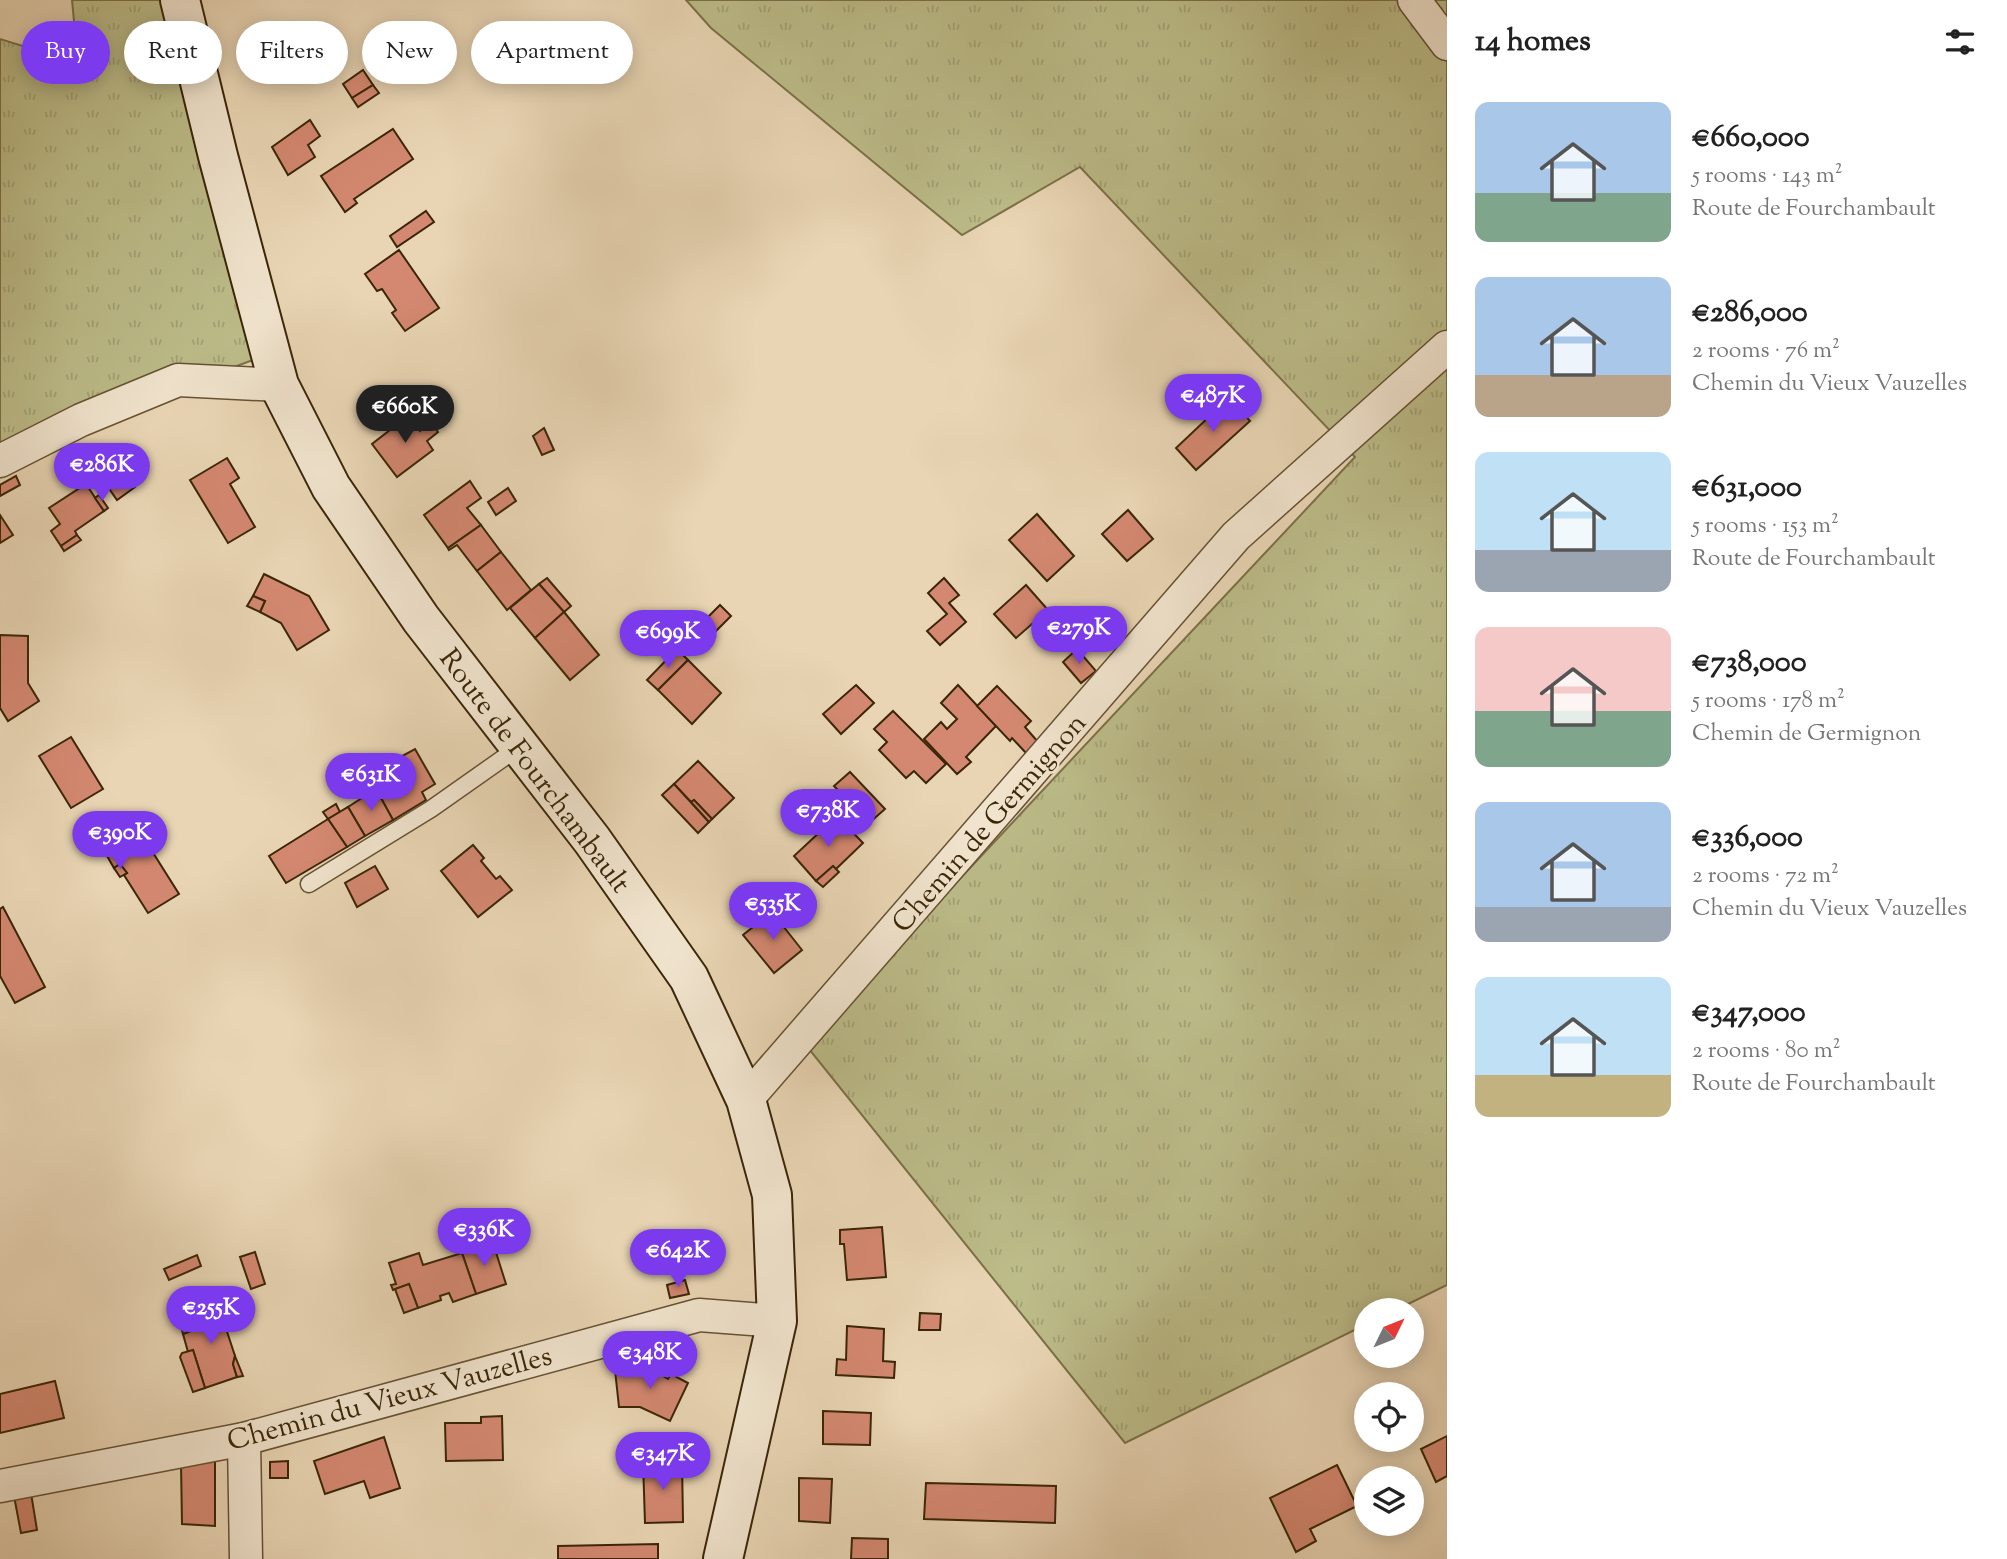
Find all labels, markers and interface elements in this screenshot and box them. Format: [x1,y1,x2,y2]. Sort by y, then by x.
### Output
chip: Buy [21,21,110,84]
chip: Rent [124,21,222,84]
chip: Filters [236,21,348,84]
chip: New [362,21,457,84]
chip: Apartment [471,21,633,84]
text: 14 homes [1475,21,1591,64]
icon: filters [1941,23,1979,61]
text: €660,000 [1692,117,1810,160]
icon: home [1531,130,1615,214]
text: 5 rooms · 143 m² [1692,160,1843,193]
text: Route de Fourchambault [1692,193,1936,226]
text: €286,000 [1692,292,1808,335]
icon: home [1531,305,1615,389]
text: 2 rooms · 76 m² [1692,335,1840,368]
text: Chemin du Vieux Vauzelles [1692,368,1967,401]
pin: €487K [1164,374,1262,434]
text: €487K [1181,380,1245,413]
pin: €660K [356,386,454,445]
text: €660K [372,391,438,424]
pin: €286K [53,444,151,503]
text: €286K [70,449,134,482]
text: €631,000 [1692,467,1802,510]
icon: home [1531,480,1615,564]
text: 5 rooms · 153 m² [1692,510,1839,543]
text: Route de Fourchambault [1692,543,1936,576]
pin: €279K [1030,606,1128,666]
pin: €699K [619,610,717,670]
text: €279K [1047,612,1111,645]
text: €699K [636,616,700,649]
street label: Route de Fourchambault [428,641,639,903]
text: €738,000 [1692,642,1807,685]
icon: home [1531,655,1615,739]
text: 5 rooms · 178 m² [1692,685,1845,718]
street label: Chemin de Germignon [884,705,1097,942]
text: Chemin de Germignon [1692,718,1921,751]
pin: €631K [322,754,420,813]
text: €631K [341,759,401,792]
pin: €738K [779,790,877,849]
text: €738K [796,795,860,828]
pin: €390K [71,812,169,871]
text: €390K [88,817,152,850]
text: €336,000 [1692,817,1803,860]
icon: home [1531,830,1615,914]
text: 2 rooms · 72 m² [1692,860,1839,893]
pin: €535K [724,883,822,942]
text: €535K [745,888,801,921]
text: Chemin du Vieux Vauzelles [1692,893,1967,926]
text: €347,000 [1692,992,1806,1035]
icon: home [1531,1005,1615,1089]
text: 2 rooms · 80 m² [1692,1035,1840,1068]
text: Route de Fourchambault [1692,1068,1936,1101]
pin: €336K [435,1208,533,1268]
text: €336K [454,1214,514,1247]
pin: €642K [629,1230,727,1289]
text: €642K [646,1235,710,1268]
pin: €255K [162,1286,260,1346]
text: €255K [182,1292,240,1325]
north arrow [1354,1298,1424,1368]
map controls [1354,1298,1424,1536]
pin: €348K [601,1332,699,1391]
street label: Chemin du Vieux Vauzelles [223,1337,557,1463]
text: €348K [618,1337,682,1370]
button: locate [1354,1382,1424,1452]
pin: €347K [614,1432,712,1492]
text: €347K [631,1438,695,1471]
button: layers [1354,1466,1424,1536]

